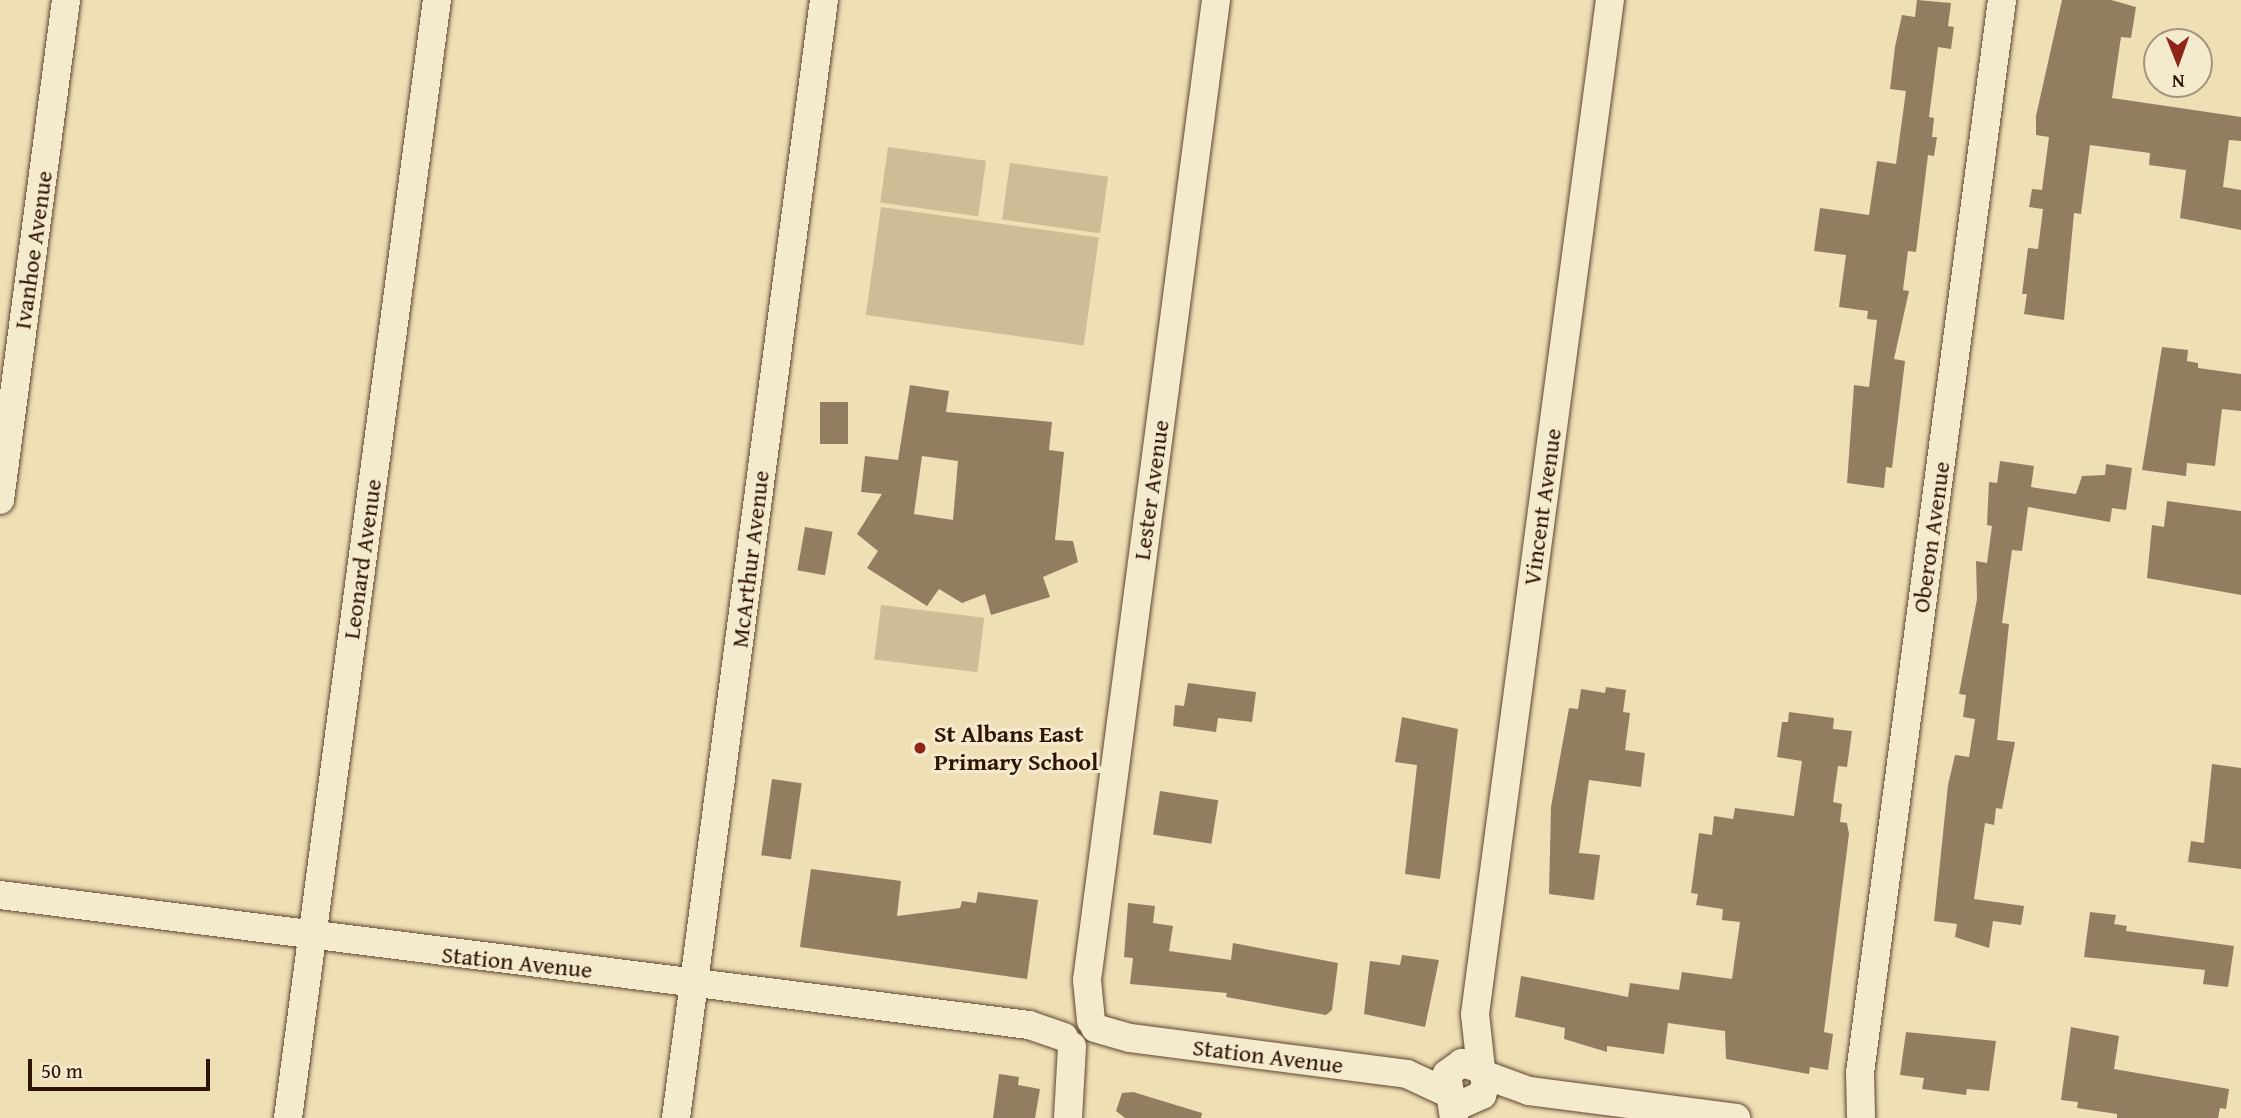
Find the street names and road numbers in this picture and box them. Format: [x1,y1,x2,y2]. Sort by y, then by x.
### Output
street label: Ivanhoe Avenue [8,169,58,331]
street label: Lester Avenue [1127,418,1175,562]
street label: Vincent Avenue [1517,426,1567,588]
street label: Oberon Avenue [1906,459,1956,615]
street label: McArthur Avenue [725,469,775,649]
street label: Leonard Avenue [337,477,387,641]
street label: Station Avenue [440,940,594,984]
street label: Station Avenue [1191,1032,1345,1080]

